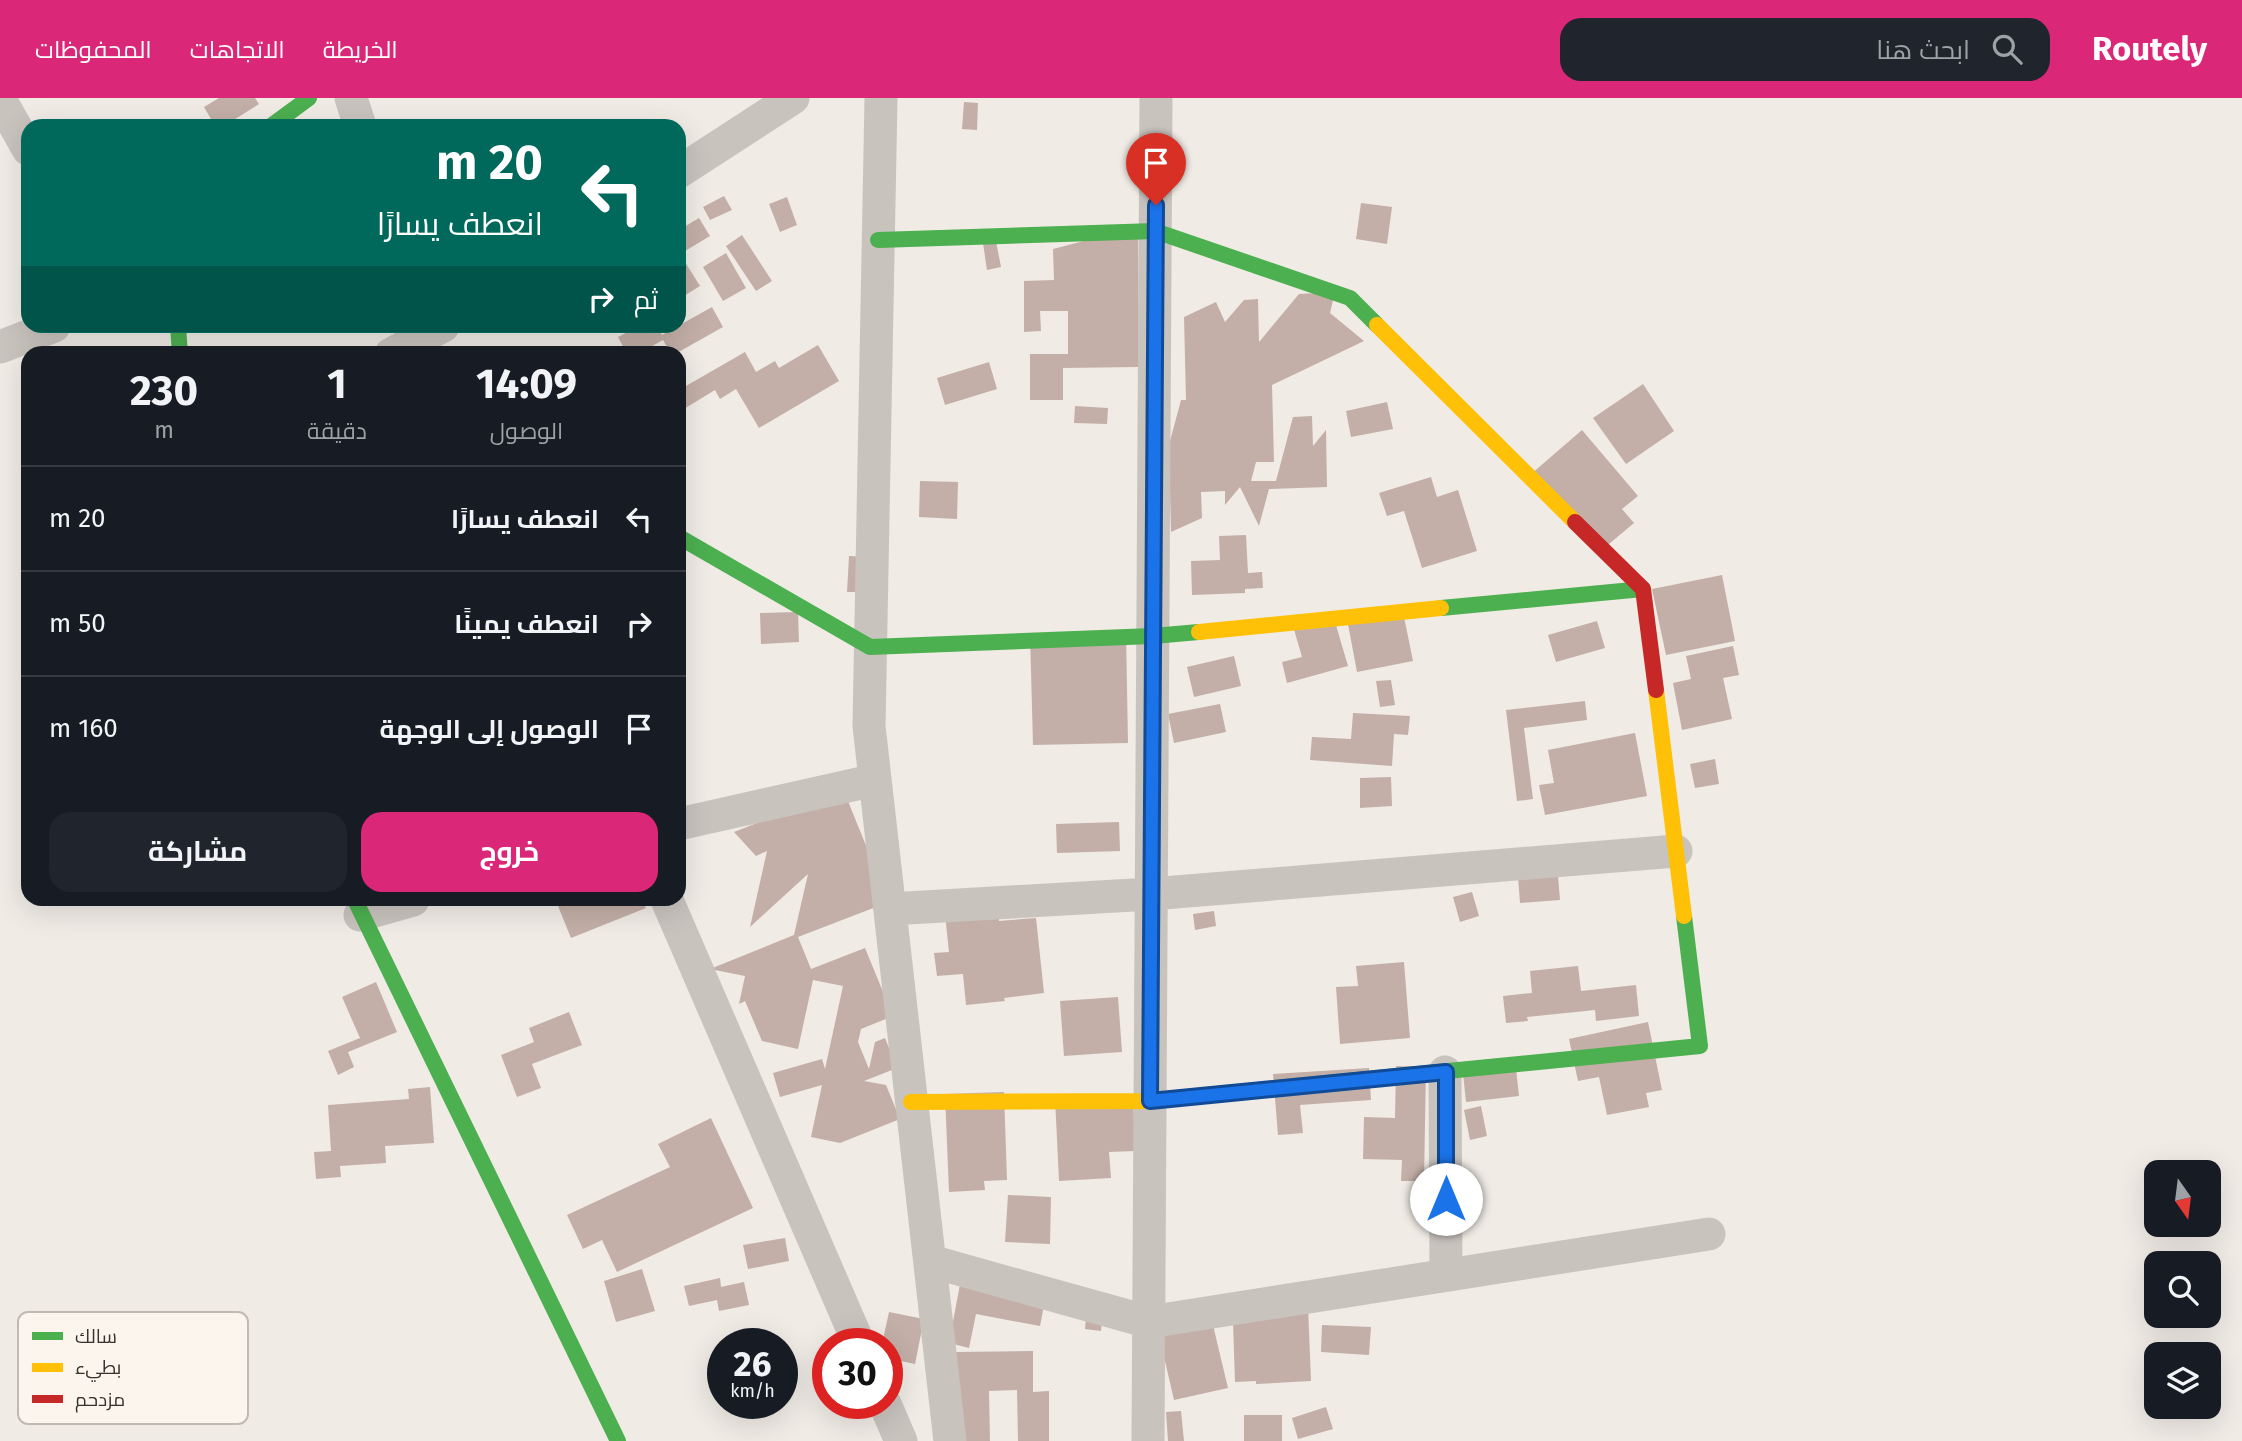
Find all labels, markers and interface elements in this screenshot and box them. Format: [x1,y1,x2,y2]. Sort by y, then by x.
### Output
search box [1560,18,2050,81]
text: Routely [2092,29,2207,69]
icon: search [1988,30,2026,68]
text: ابحث هنا [1876,35,1970,66]
text: المحفوظات [35,36,152,64]
text: الاتجاهات [190,36,285,64]
text: الخريطة [323,36,398,64]
text: 20 m [436,133,543,192]
pin [1126,133,1186,205]
icon: arrive [1137,144,1175,182]
icon: left [567,147,658,238]
text: انعطف يسارًا [377,205,543,243]
icon: right [582,280,620,318]
text: ثم [634,285,658,316]
text: 1 [327,359,347,409]
text: 14:09 [476,359,577,409]
text: 230 [130,366,198,416]
text: m [154,416,174,444]
text: دقيقة [307,417,367,445]
text: الوصول [490,417,563,445]
icon: left [620,500,658,538]
text: 20 m [49,503,106,534]
text: انعطف يسارًا [451,504,599,535]
icon: right [620,605,658,643]
text: 50 m [49,608,106,639]
text: انعطف يمينًا [454,609,599,640]
icon: arrive [620,710,658,748]
text: 160 m [49,713,118,744]
text: الوصول إلى الوجهة [380,714,599,745]
button: مشاركة [49,812,347,892]
button: خروج [361,812,658,892]
north arrow [2144,1160,2221,1237]
map controls [2144,1160,2221,1419]
position arrow [1409,1162,1483,1236]
button: search [2144,1251,2221,1328]
legend [18,1312,248,1424]
text: سالك [75,1325,117,1348]
speed limit sign: 30 [812,1328,903,1419]
button: layers [2144,1342,2221,1419]
text: 26 [734,1343,771,1385]
text: بطيء [75,1356,121,1382]
text: km/h [730,1380,775,1402]
text: مزدحم [75,1388,125,1413]

